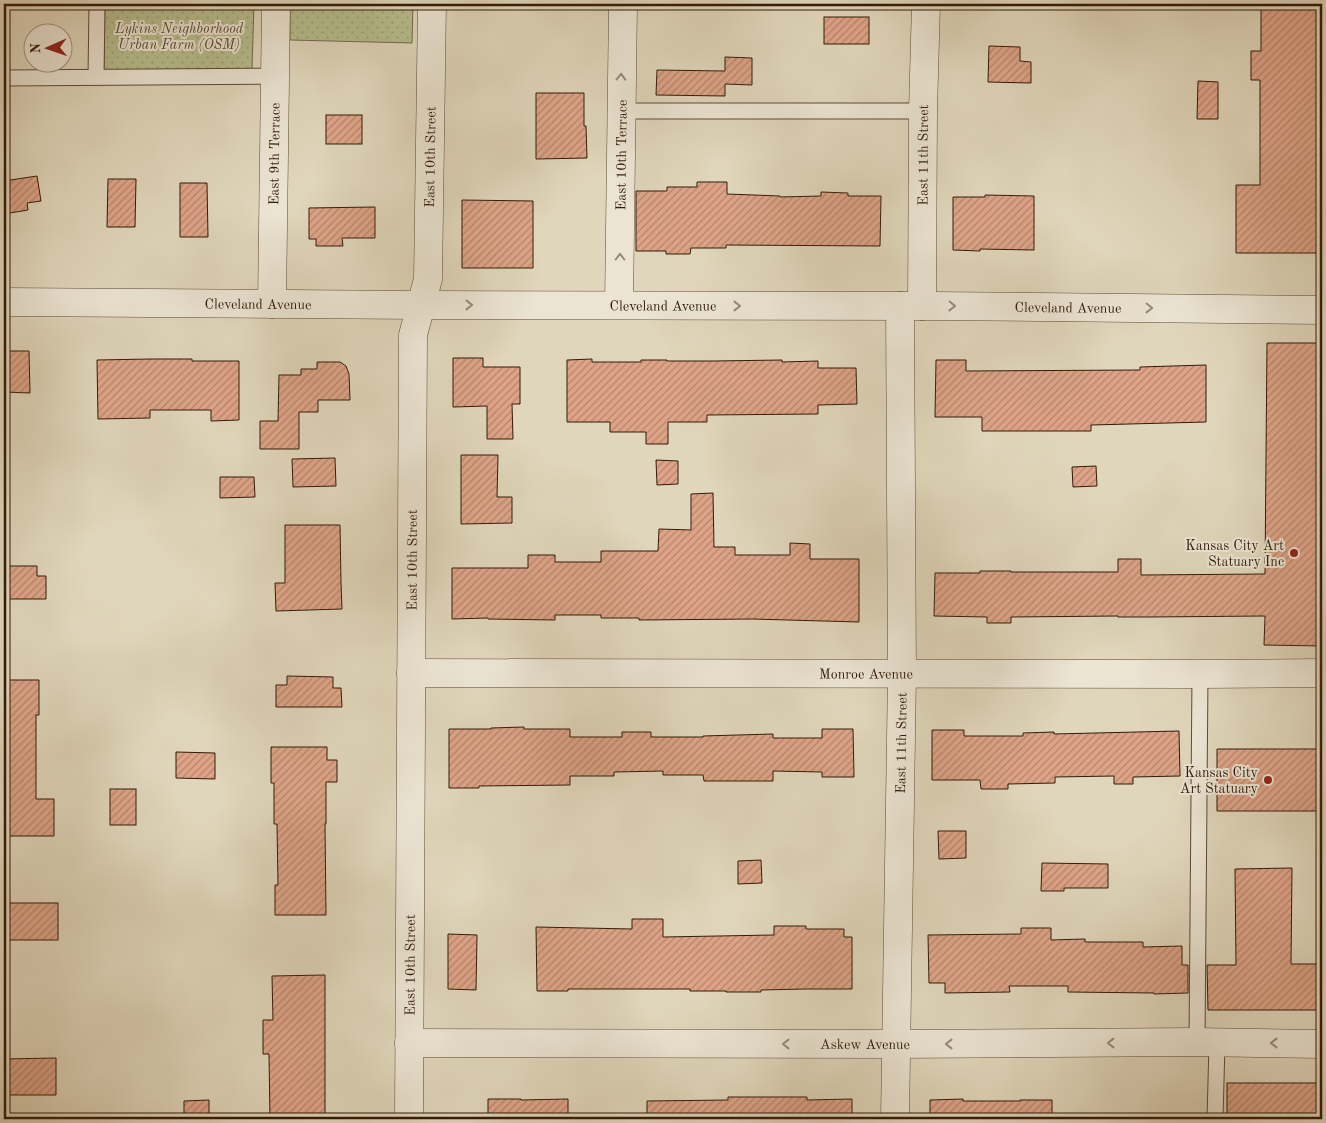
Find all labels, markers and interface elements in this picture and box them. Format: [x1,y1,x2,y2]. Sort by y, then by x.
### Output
north arrow [22,22,72,72]
park label: Lykins Neighborhood Urban Farm (OSM) [114,22,244,53]
text: N [29,43,43,54]
one-way arrow [616,72,626,80]
street label: East 10th Terrace [614,100,630,210]
street label: East 9th Terrace [267,103,283,205]
street label: East 11th Street [917,104,931,206]
street label: East 10th Street [423,106,439,208]
one-way arrow [615,252,625,260]
street label: Cleveland Avenue [205,297,311,312]
street label: Cleveland Avenue [610,299,716,314]
one-way arrow [466,300,473,310]
one-way arrow [733,301,741,311]
one-way arrow [948,301,956,311]
street label: Cleveland Avenue [1014,301,1121,316]
one-way arrow [1145,303,1153,314]
street label: East 10th Street [406,509,420,611]
place label: Kansas City Art Statuary Inc [1185,539,1284,569]
marker: Kansas City Art Statuary Inc [1288,547,1300,559]
street label: Monroe Avenue [819,668,913,682]
street label: East 11th Street [894,692,910,794]
place label: Kansas City Art Statuary [1180,766,1259,796]
marker: Kansas City Art Statuary [1262,774,1274,786]
street label: East 10th Street [404,914,418,1016]
street label: Askew Avenue [820,1038,910,1052]
one-way arrow [1107,1038,1114,1048]
one-way arrow [1269,1038,1277,1048]
one-way arrow [782,1039,790,1049]
one-way arrow [944,1039,952,1049]

